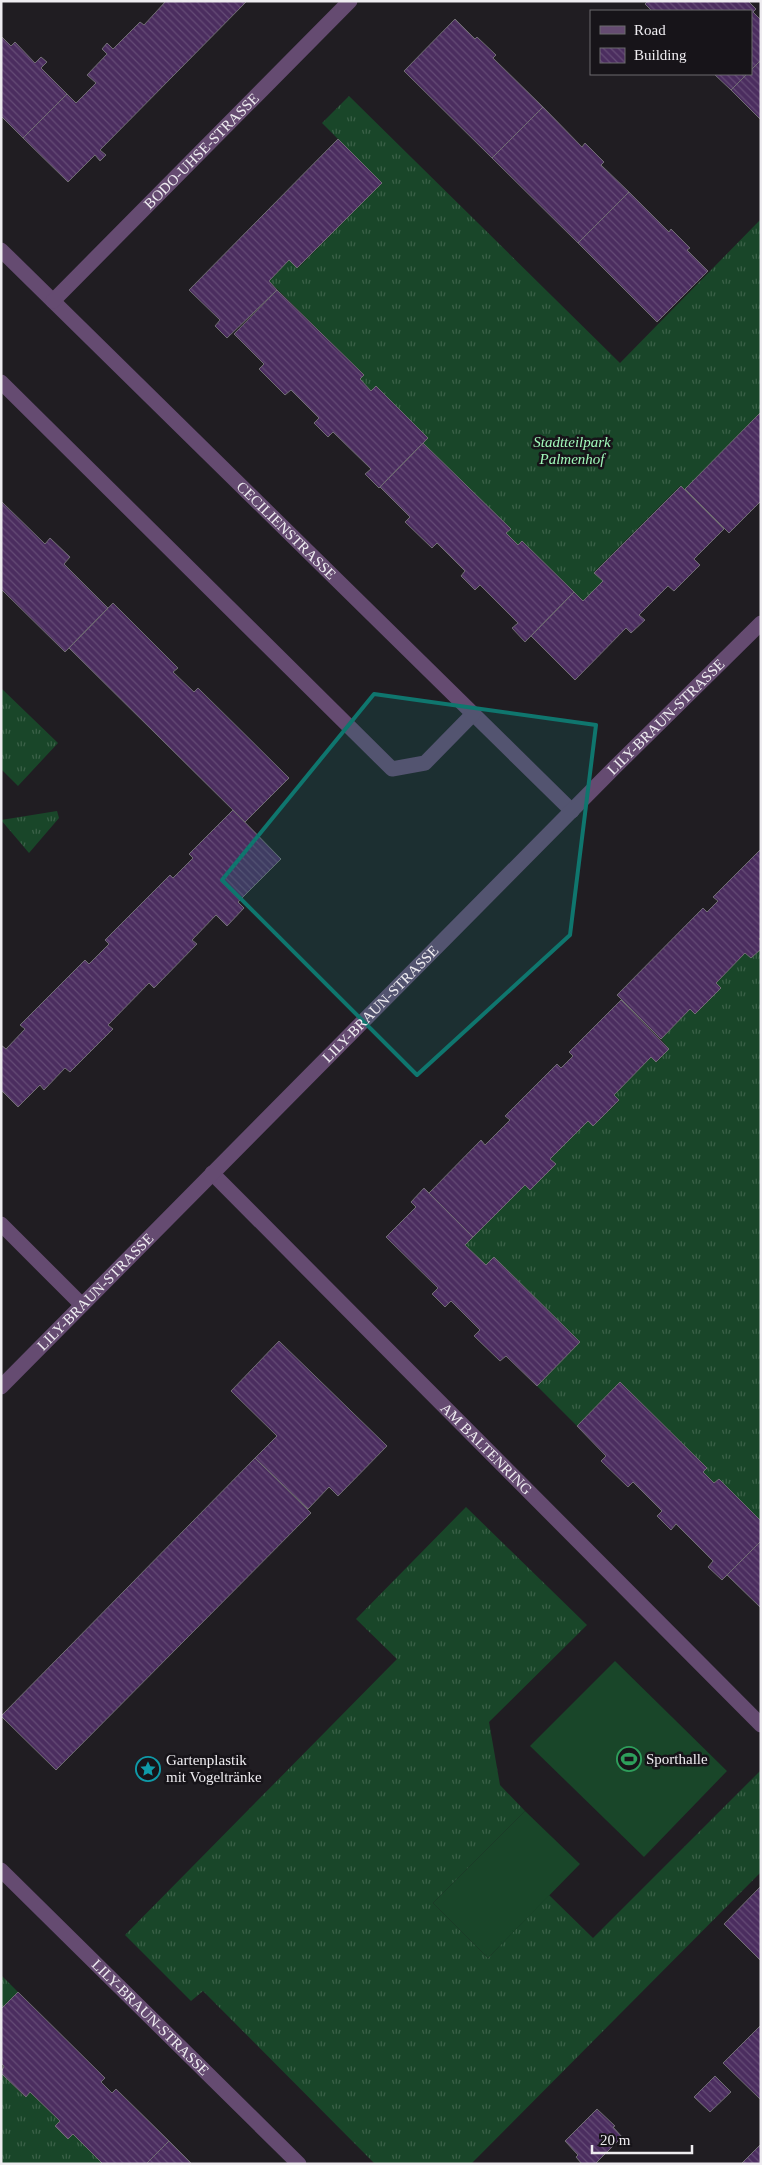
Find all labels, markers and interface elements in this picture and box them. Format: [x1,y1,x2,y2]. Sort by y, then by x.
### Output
legend [590,10,752,75]
text: Road [634,22,666,38]
text: Building [634,47,687,63]
street label: BODO-UHSE-STRASSE [141,90,262,212]
park label: Stadtteilpark Palmenhof [533,434,611,467]
street label: CECILIENSTRASSE [233,478,339,583]
street label: LILY-BRAUN-STRASSE [604,656,728,778]
street label: LILY-BRAUN-STRASSE [319,942,441,1066]
street label: LILY-BRAUN-STRASSE [34,1230,156,1353]
street label: AM BALTENRING [437,1400,535,1498]
sports icon: Sporthalle [616,1746,642,1772]
place label: Sporthalle [646,1751,708,1767]
place label: Gartenplastik mit Vogeltränke [166,1752,262,1785]
place icon: Gartenplastik mit Vogeltränke [135,1756,161,1782]
street label: LILY-BRAUN-STRASSE [89,1956,212,2079]
scale bar [592,2122,692,2154]
text: 20 m [600,2132,631,2148]

